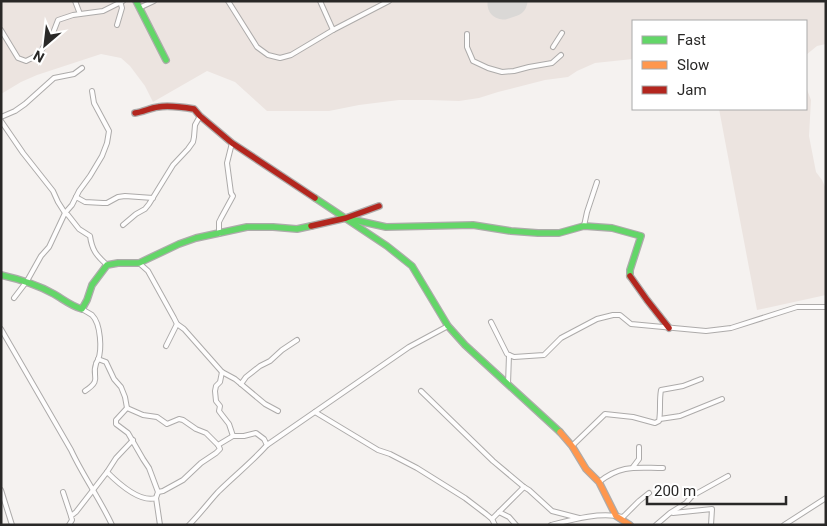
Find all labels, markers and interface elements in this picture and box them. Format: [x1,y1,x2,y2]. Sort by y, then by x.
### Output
north arrow [20,20,70,70]
legend [632,20,807,110]
text: Fast [677,31,706,49]
text: N [31,47,47,66]
text: Slow [677,56,709,74]
text: Jam [677,81,707,99]
scale bar [647,474,786,506]
text: 200 m [654,482,696,500]

